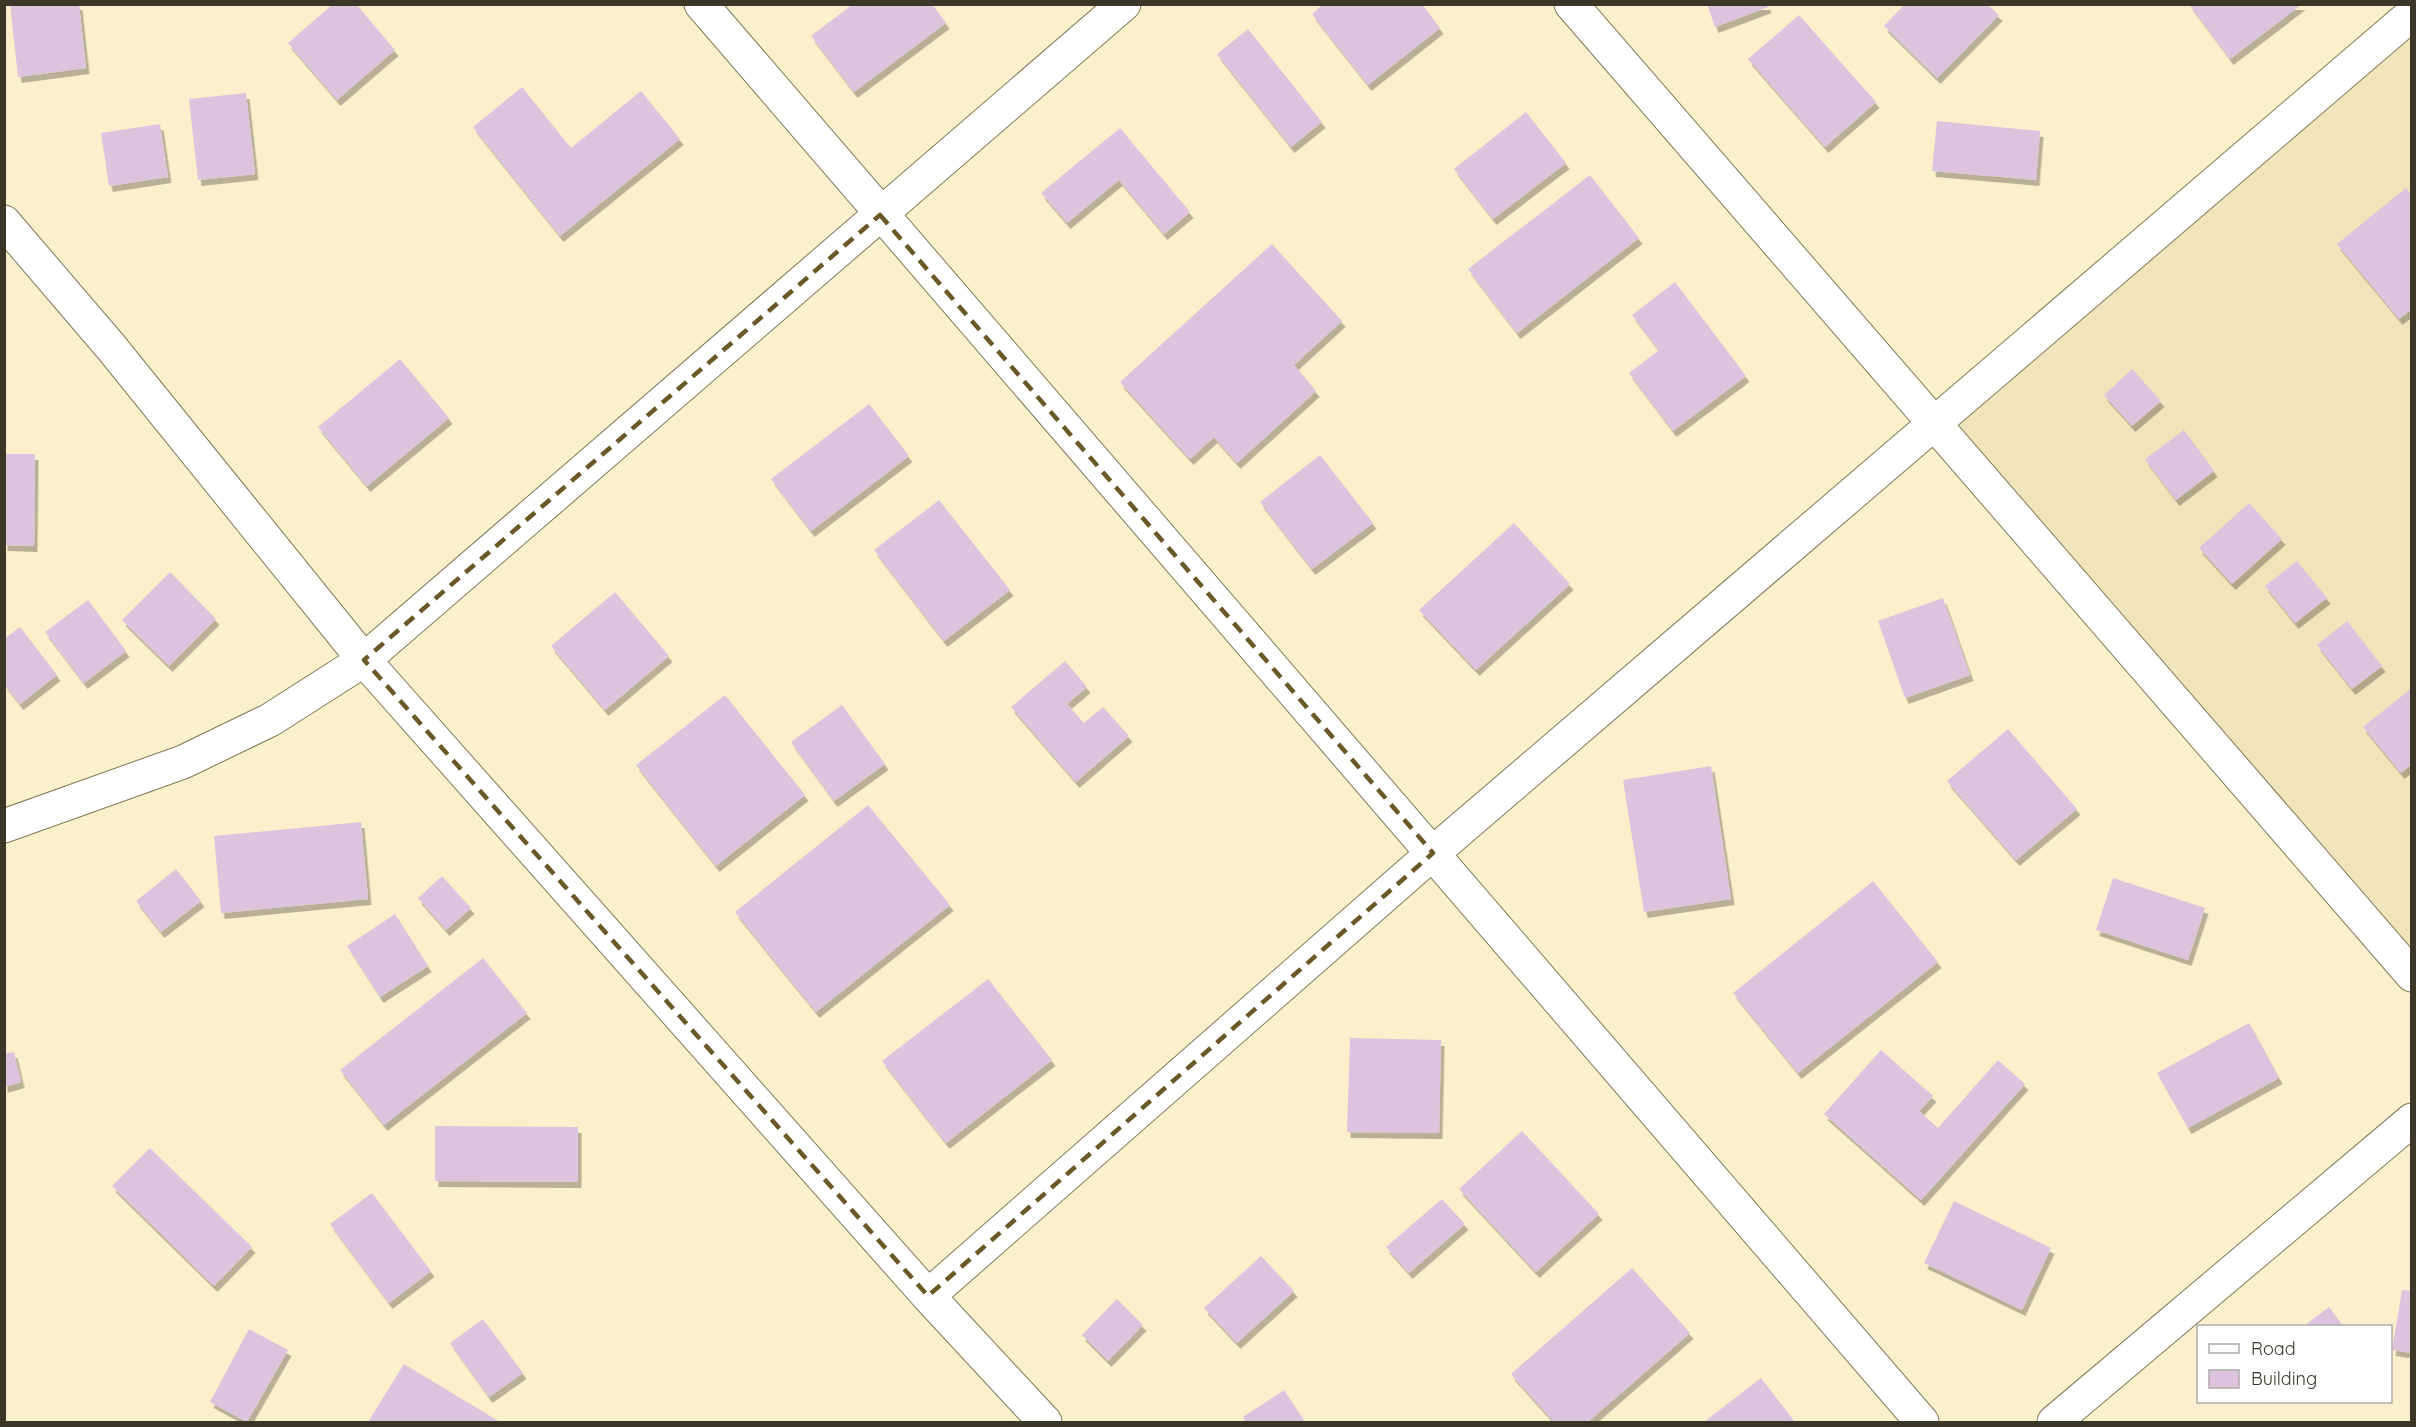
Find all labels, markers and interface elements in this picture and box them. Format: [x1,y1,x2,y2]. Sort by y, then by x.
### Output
legend [2197,1325,2392,1403]
text: Road [2251,1337,2296,1360]
text: Building [2251,1367,2317,1390]

